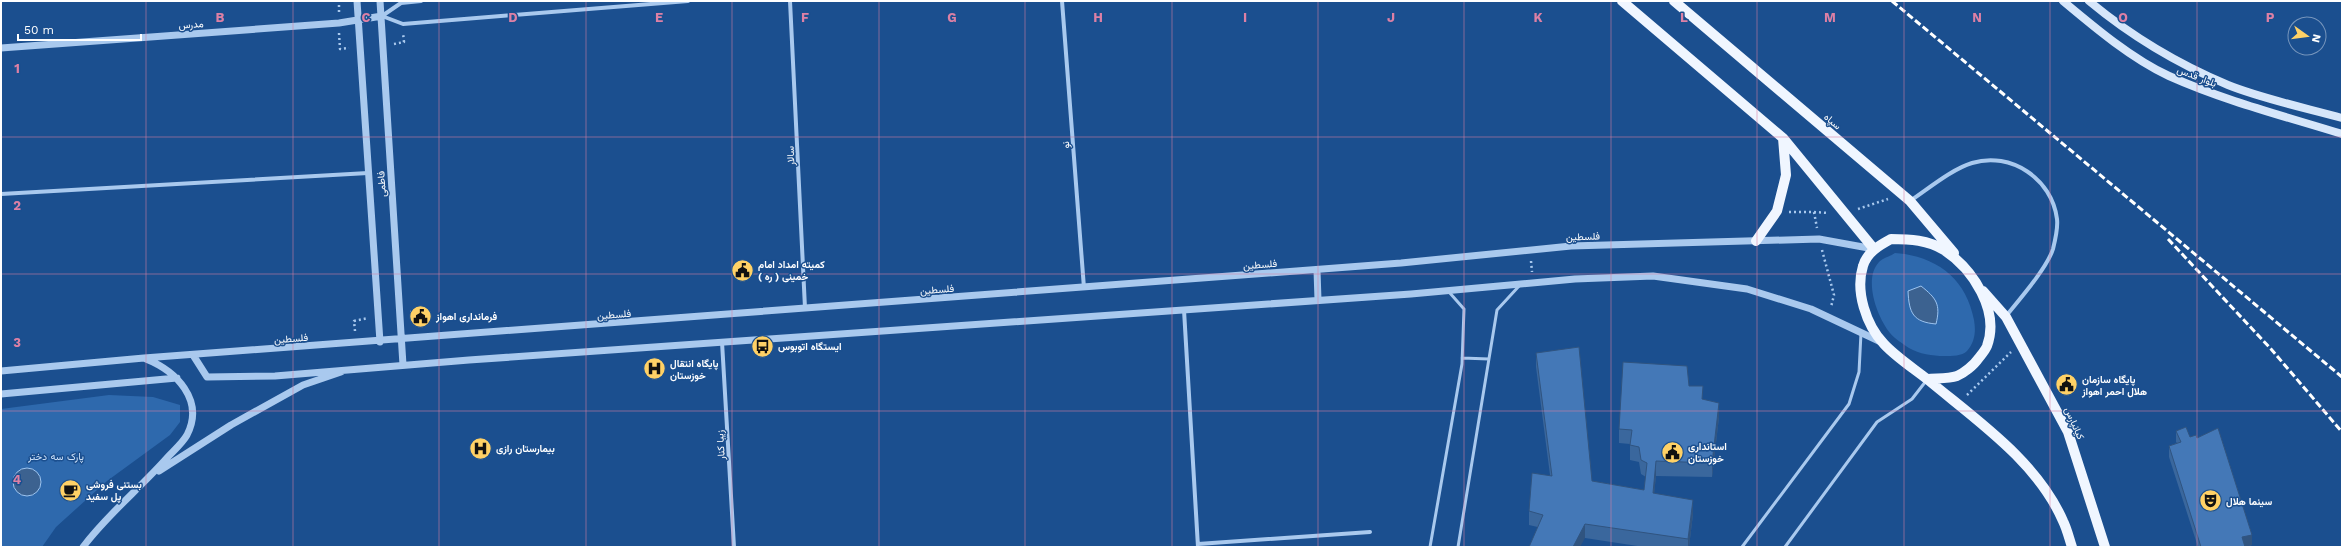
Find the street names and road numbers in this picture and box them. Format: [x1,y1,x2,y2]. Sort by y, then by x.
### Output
street label: مدرس [178,18,204,32]
street label: بلوار قدس [2175,64,2218,90]
street label: سپاه [1821,111,1843,133]
street label: نو [1060,141,1072,149]
street label: سالار [784,146,798,167]
street label: فاطمی [375,170,389,197]
street label: فلسطین [1566,230,1601,244]
street label: فلسطین [1243,258,1278,272]
street label: فلسطین [920,283,955,297]
street label: فلسطین [597,308,632,322]
street label: فلسطین [274,332,309,346]
street label: کیانپارس [2061,405,2087,442]
street label: زیبا کنار [714,430,728,461]

